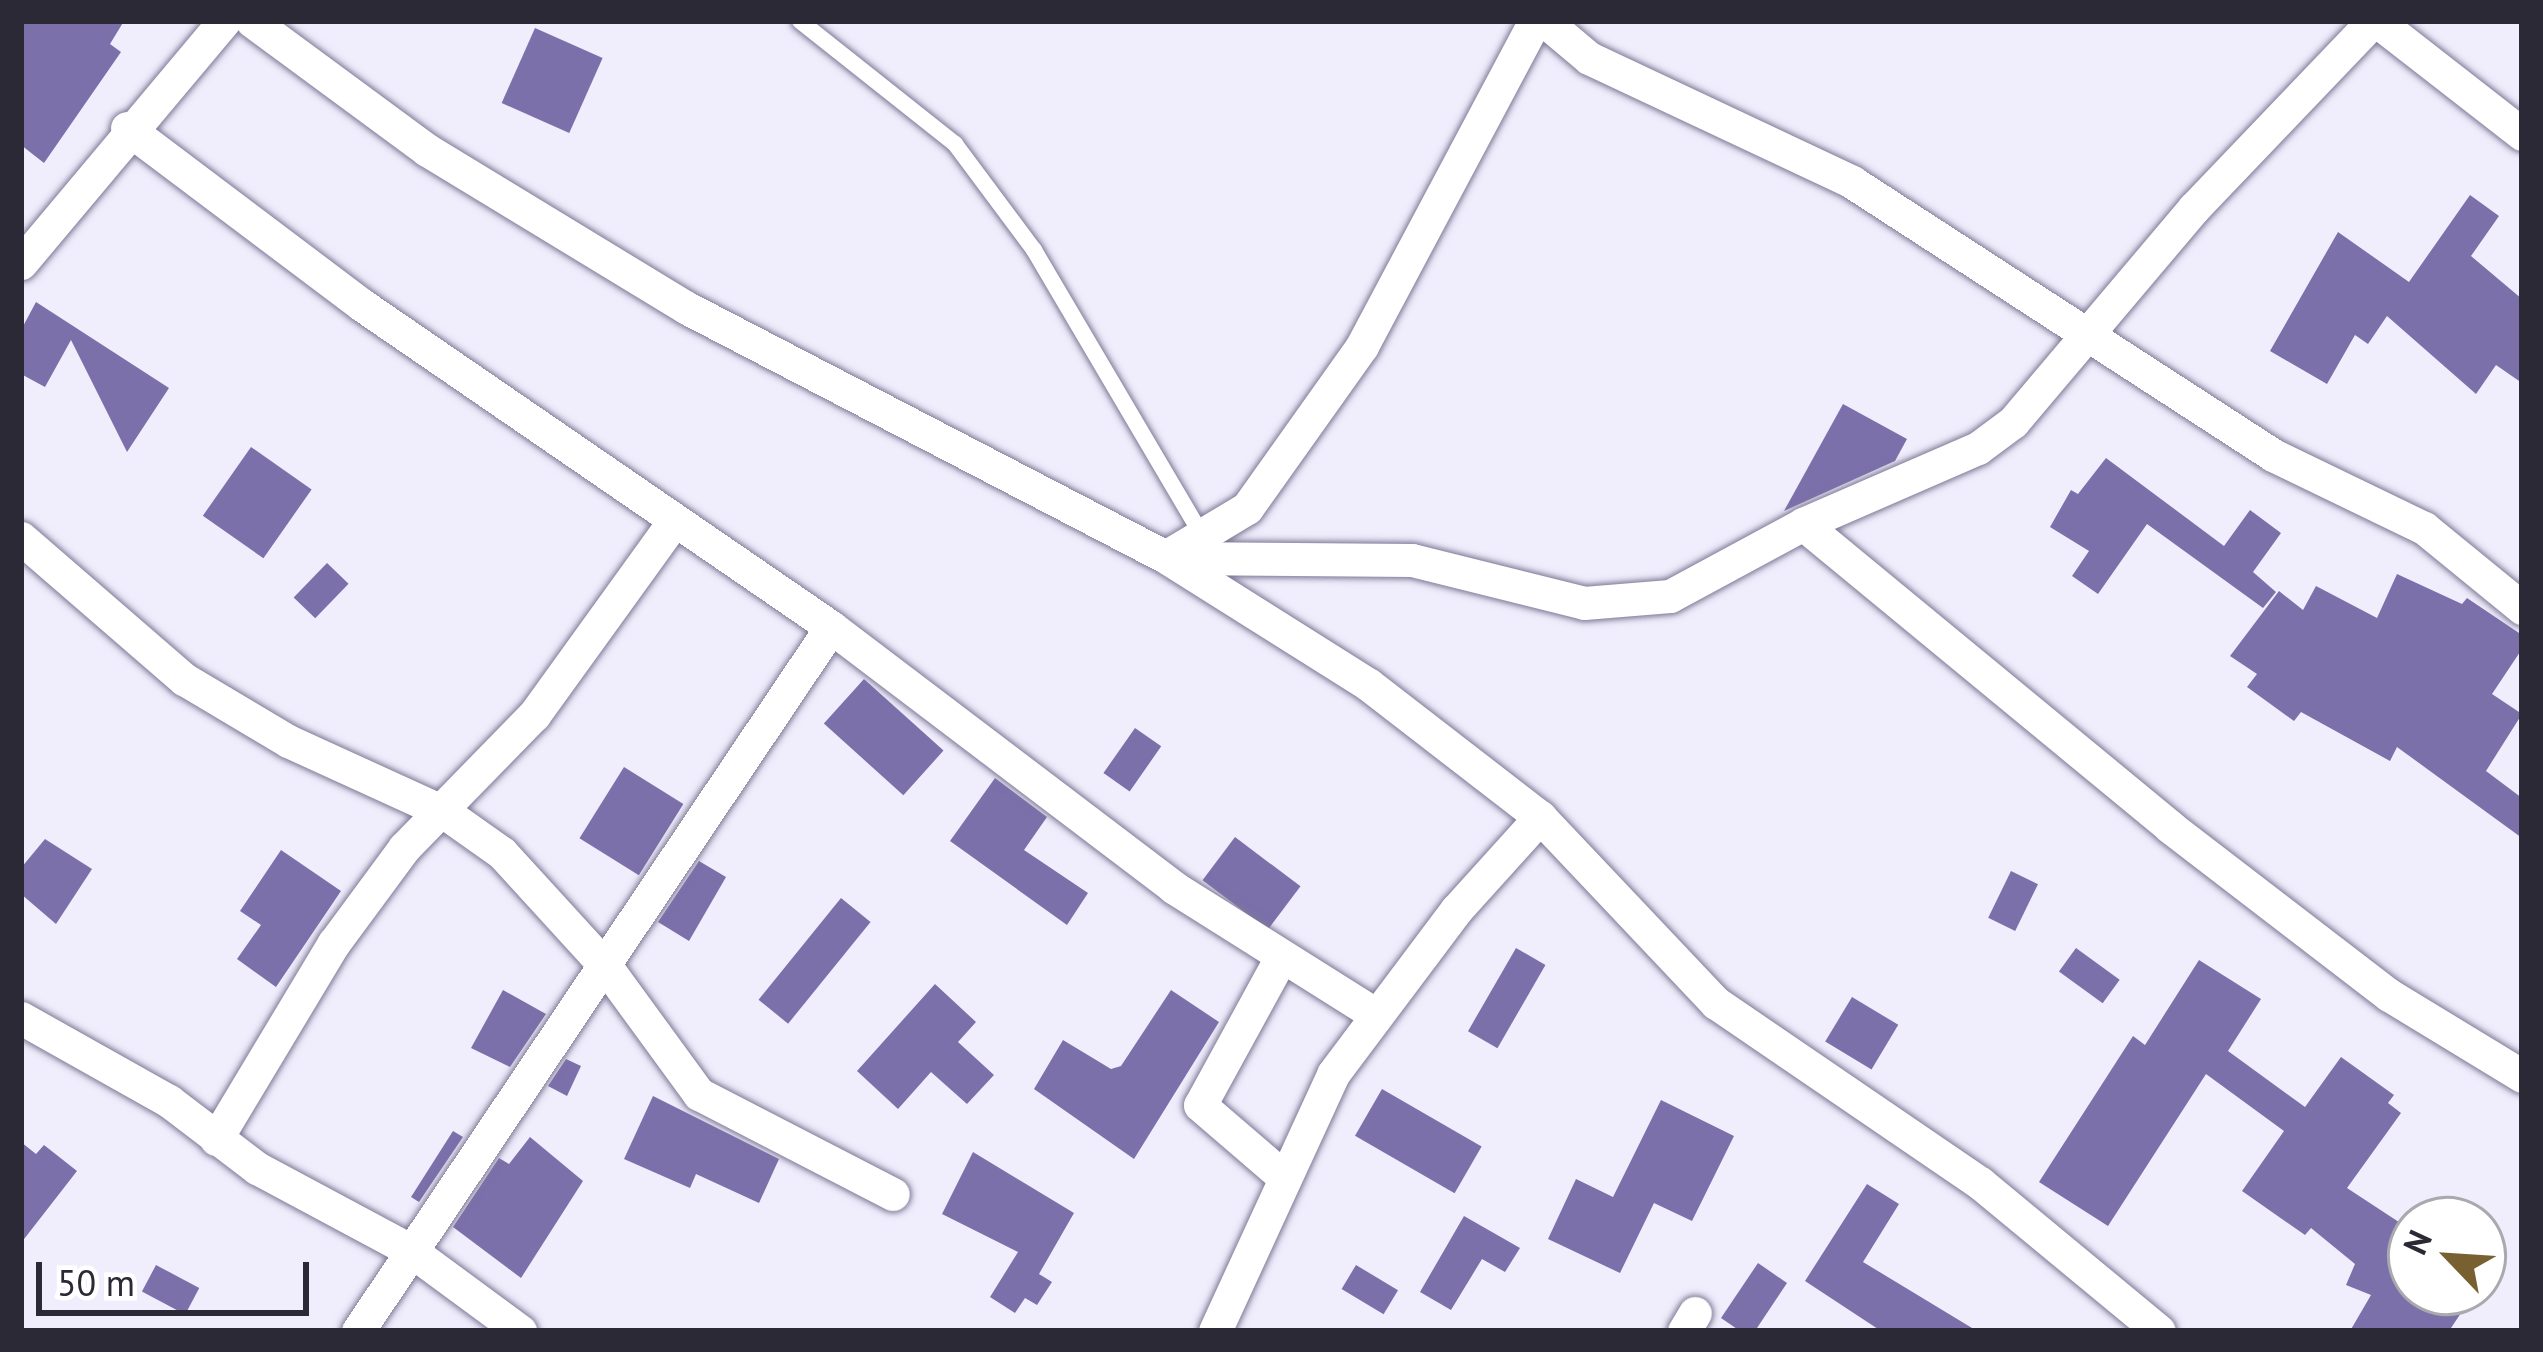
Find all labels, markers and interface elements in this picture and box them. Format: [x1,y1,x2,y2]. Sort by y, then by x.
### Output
north arrow [2387,1196,2507,1316]
text: N [2393,1223,2441,1261]
scale bar [42,1238,315,1312]
text: 50 m [57,1259,135,1306]

